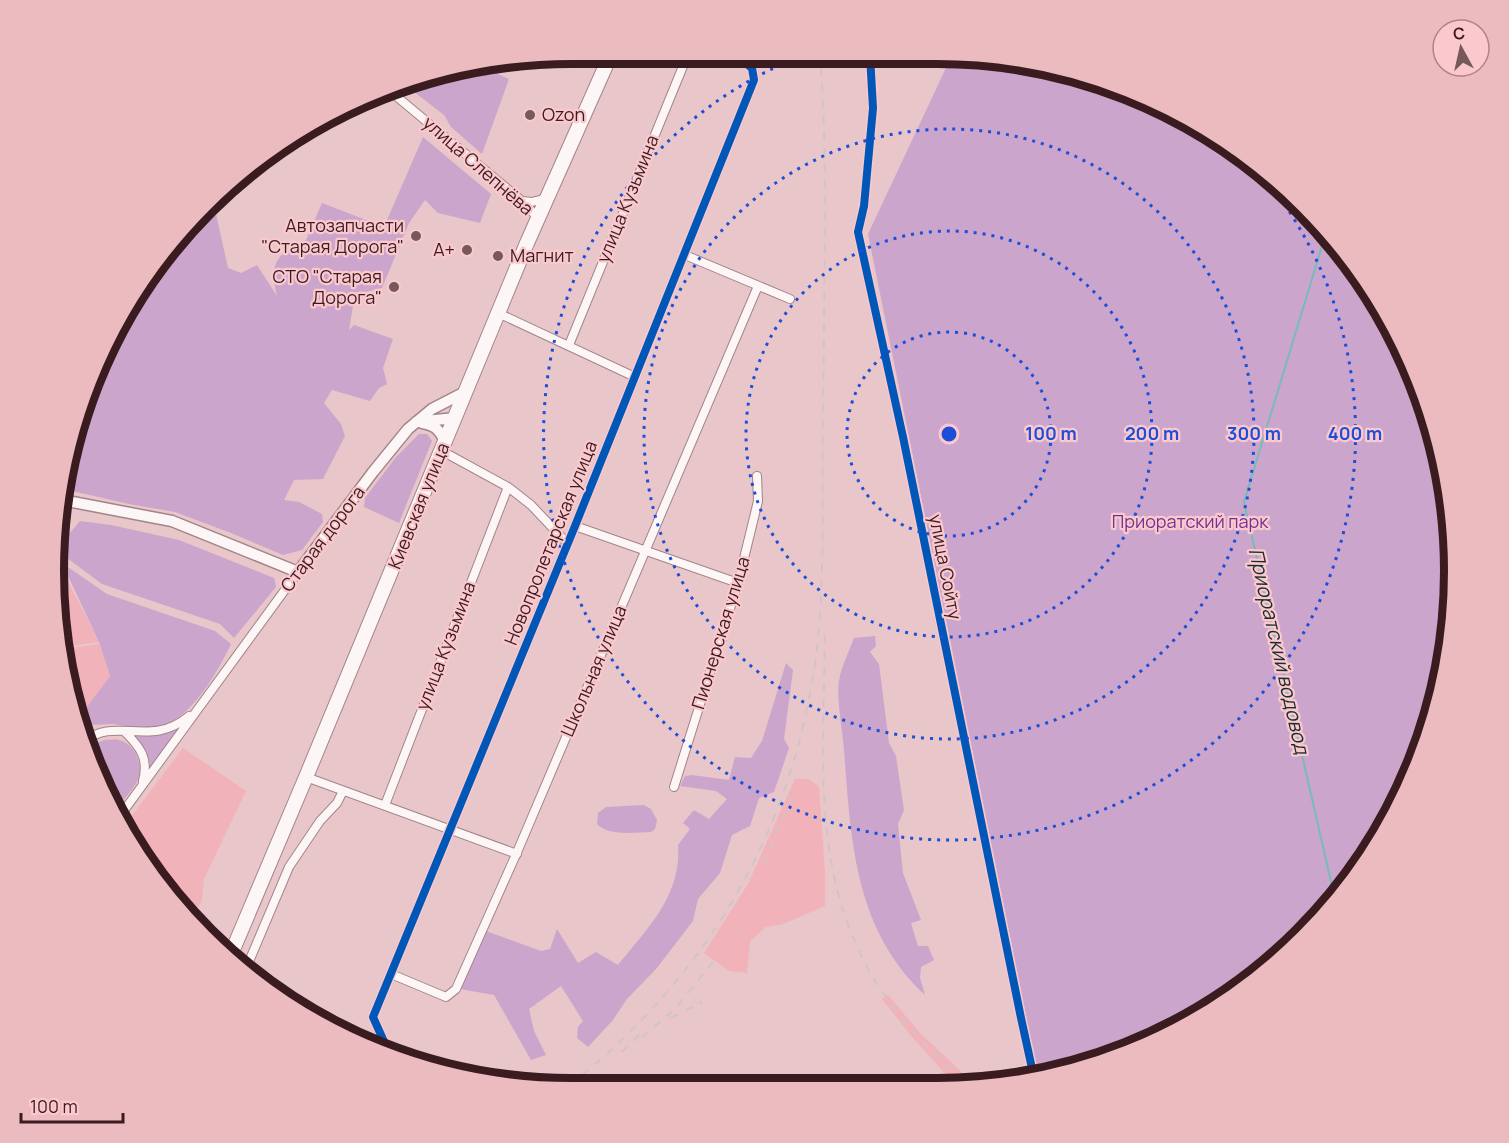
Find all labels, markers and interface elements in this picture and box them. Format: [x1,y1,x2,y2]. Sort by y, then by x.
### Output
north arrow [1431,18,1491,78]
text: С [1452,21,1466,45]
place label: Ozon [542,102,585,126]
marker: Ozon [523,108,537,122]
street label: улица Слепнёва [418,111,539,220]
street label: улица Кузьмина [590,131,664,266]
place label: Автозапчасти "Старая Дорога" [261,213,404,258]
marker: Автозапчасти "Старая Дорога" [409,229,423,243]
place label: А+ [433,237,455,261]
marker: А+ [460,243,474,257]
place label: Магнит [510,243,574,267]
marker: Магнит [491,249,505,263]
place label: СТО "Старая Дорога" [272,264,382,309]
marker: СТО "Старая Дорога" [387,280,401,294]
text: 100 m [1025,421,1077,445]
text: 200 m [1125,421,1179,445]
text: 300 m [1227,421,1281,445]
text: 400 m [1328,421,1382,445]
centre of rings [939,424,959,444]
street label: Новопролетарская улица [498,437,602,648]
street label: Киевская улица [382,439,454,572]
street label: Старая дорога [275,481,370,596]
park label: Приоратский парк [1112,509,1269,533]
street label: улица Сойту [924,512,968,622]
water label: Приоратский водовод [1243,545,1317,758]
street label: Пионерская улица [685,553,755,712]
street label: улица Кузьмина [410,578,481,713]
street label: Школьная улица [555,601,632,740]
scale bar [21,1086,123,1124]
text: 100 m [30,1094,78,1118]

